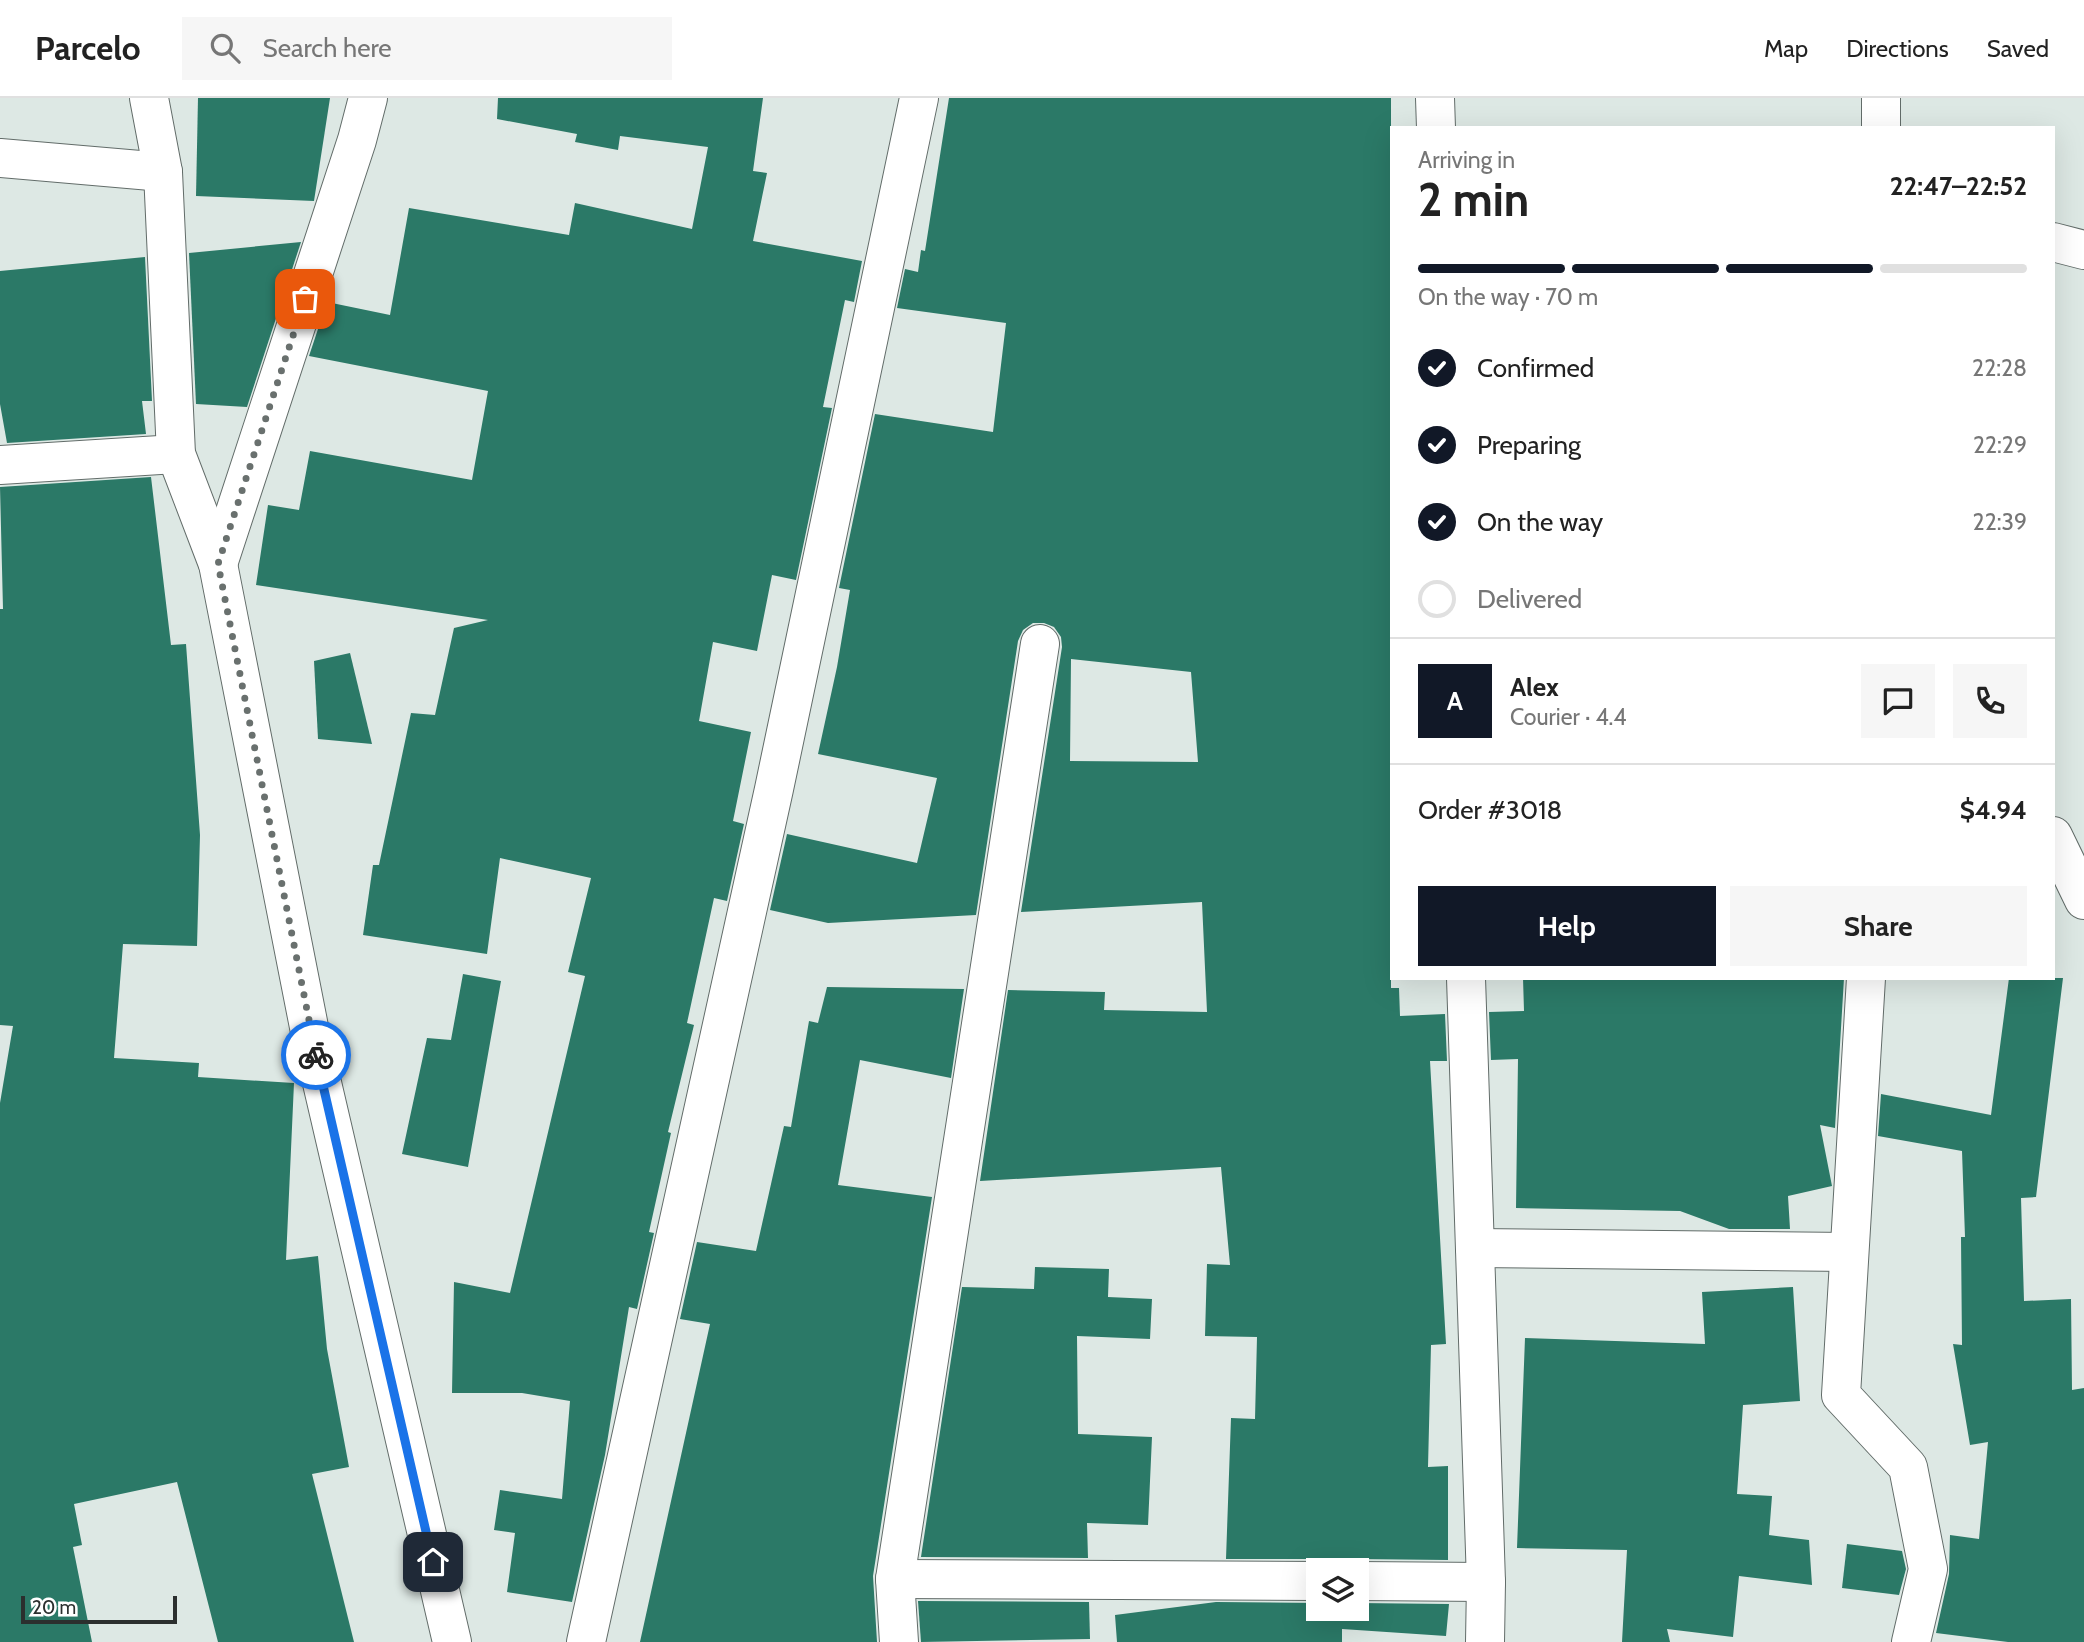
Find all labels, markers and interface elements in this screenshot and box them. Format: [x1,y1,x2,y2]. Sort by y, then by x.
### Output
search box [182,17,672,80]
text: Parcelo [35,28,140,68]
icon: search [206,29,244,67]
text: Search here [262,32,392,64]
text: Map [1764,34,1808,63]
text: Directions [1846,34,1949,63]
text: Saved [1987,34,2049,63]
text: Arriving in [1418,146,1515,174]
text: 22:47–22:52 [1890,170,2027,202]
text: 2 min [1418,172,1529,228]
pin [275,269,335,329]
icon: bag [286,280,324,318]
text: On the way · 70 m [1418,283,1598,311]
icon: check [1418,349,1456,387]
text: Confirmed [1477,352,1594,384]
text: 22:28 [1972,354,2027,382]
icon: check [1418,426,1456,464]
text: Preparing [1477,429,1581,461]
text: 22:29 [1973,431,2027,459]
icon: check [1418,503,1456,541]
text: On the way [1477,506,1603,538]
text: 22:39 [1973,508,2027,536]
text: Delivered [1477,583,1582,615]
button: chat [1861,664,1935,738]
button: phone [1953,664,2027,738]
text: Alex [1510,671,1559,703]
text: A [1447,685,1463,717]
text: Courier · 4.4 [1510,703,1627,731]
text: Order #3018 [1418,794,1562,826]
text: $4.94 [1960,794,2027,826]
button: Help [1418,886,1716,966]
button: Share [1730,886,2027,966]
courier [281,1020,351,1090]
icon: bike [297,1036,335,1074]
pin [403,1532,463,1592]
icon: home [414,1543,452,1581]
map controls [1306,1558,1369,1621]
button: layers [1306,1558,1369,1621]
scale bar [21,1593,177,1625]
text: 20 m [32,1596,76,1619]

